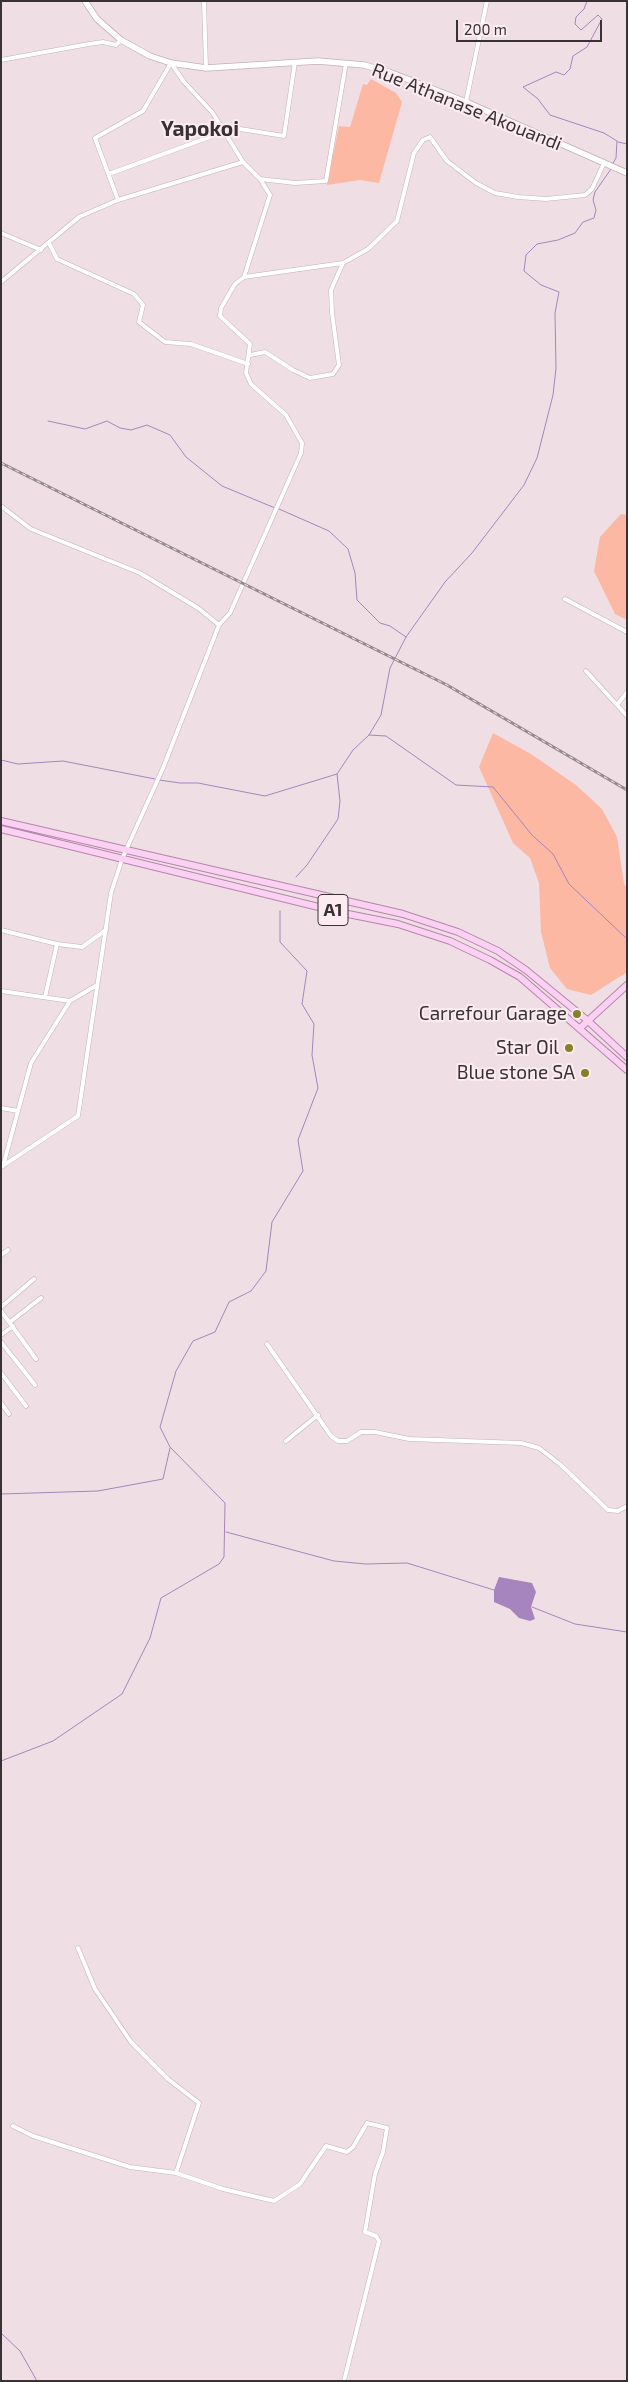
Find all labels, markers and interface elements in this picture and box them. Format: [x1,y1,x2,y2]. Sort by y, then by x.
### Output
scale bar [458,10,604,42]
text: 200 m [464,20,507,38]
street label: Rue Athanase Akouandi [369,58,565,156]
district label: Yapokoi [161,116,239,142]
road number: A1 [318,894,348,926]
place label: Carrefour Garage [419,1003,567,1025]
marker: Carrefour Garage [571,1008,583,1020]
place label: Star Oil [496,1037,559,1059]
marker: Star Oil [563,1042,575,1054]
place label: Blue stone SA [457,1062,575,1084]
marker: Blue stone SA [579,1067,591,1079]

